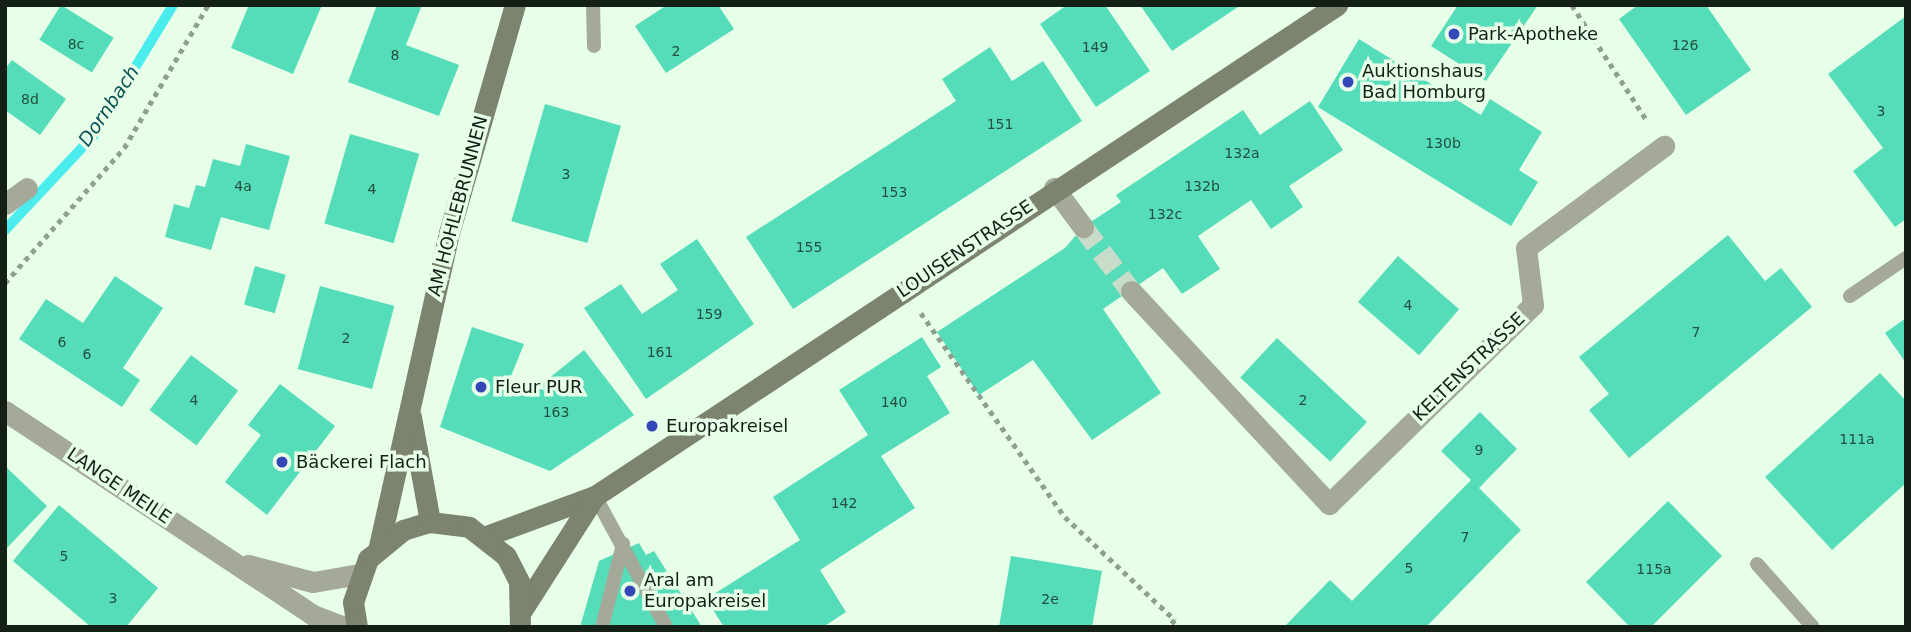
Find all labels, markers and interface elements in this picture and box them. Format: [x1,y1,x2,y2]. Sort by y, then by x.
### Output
place label: Park-Apotheke [1468,23,1598,45]
marker: Park-Apotheke [1446,26,1462,42]
house number: 8c [68,36,84,52]
house number: 126 [1672,37,1698,53]
house number: 149 [1082,39,1108,55]
house number: 2 [672,43,680,59]
house number: 8 [391,47,399,63]
water label: Dornbach [74,61,144,151]
place label: Auktionshaus Bad Homburg [1362,61,1486,104]
marker: Auktionshaus Bad Homburg [1340,74,1356,90]
house number: 8d [21,91,39,107]
house number: 3 [1877,103,1885,119]
street label: AM HOHLEBRUNNEN [423,113,493,299]
house number: 151 [987,116,1013,132]
house number: 130b [1425,135,1461,151]
house number: 132a [1224,145,1260,161]
house number: 3 [562,166,570,182]
house number: 4a [234,178,252,194]
house number: 132b [1184,178,1220,194]
house number: 4 [368,181,376,197]
house number: 153 [881,184,907,200]
street label: LOUISENSTRASSE [893,196,1037,302]
house number: 132c [1148,206,1182,222]
house number: 155 [796,239,822,255]
house number: 4 [1404,297,1412,313]
house number: 159 [696,306,722,322]
street label: KELTENSTRASSE [1409,308,1529,426]
house number: 7 [1692,324,1700,340]
house number: 2 [342,330,350,346]
house number: 6 [58,334,66,350]
house number: 161 [647,344,673,360]
house number: 6 [83,346,91,362]
place label: Fleur PUR [495,376,582,398]
marker: Fleur PUR [473,379,489,395]
house number: 4 [190,392,198,408]
house number: 2 [1299,392,1307,408]
house number: 140 [881,394,907,410]
house number: 163 [543,404,569,420]
place label: Europakreisel [666,415,788,437]
marker: Europakreisel [644,418,660,434]
house number: 111a [1839,431,1875,447]
house number: 9 [1475,442,1483,458]
street label: LANGE MEILE [63,443,175,529]
place label: Bäckerei Flach [296,451,427,473]
marker: Bäckerei Flach [274,454,290,470]
house number: 142 [831,495,857,511]
house number: 7 [1461,529,1469,545]
house number: 5 [60,548,68,564]
house number: 5 [1405,560,1413,576]
house number: 115a [1636,561,1672,577]
place label: Aral am Europakreisel [644,570,766,612]
marker: Aral am Europakreisel [622,583,638,599]
house number: 3 [109,590,117,606]
house number: 2e [1041,591,1059,607]

